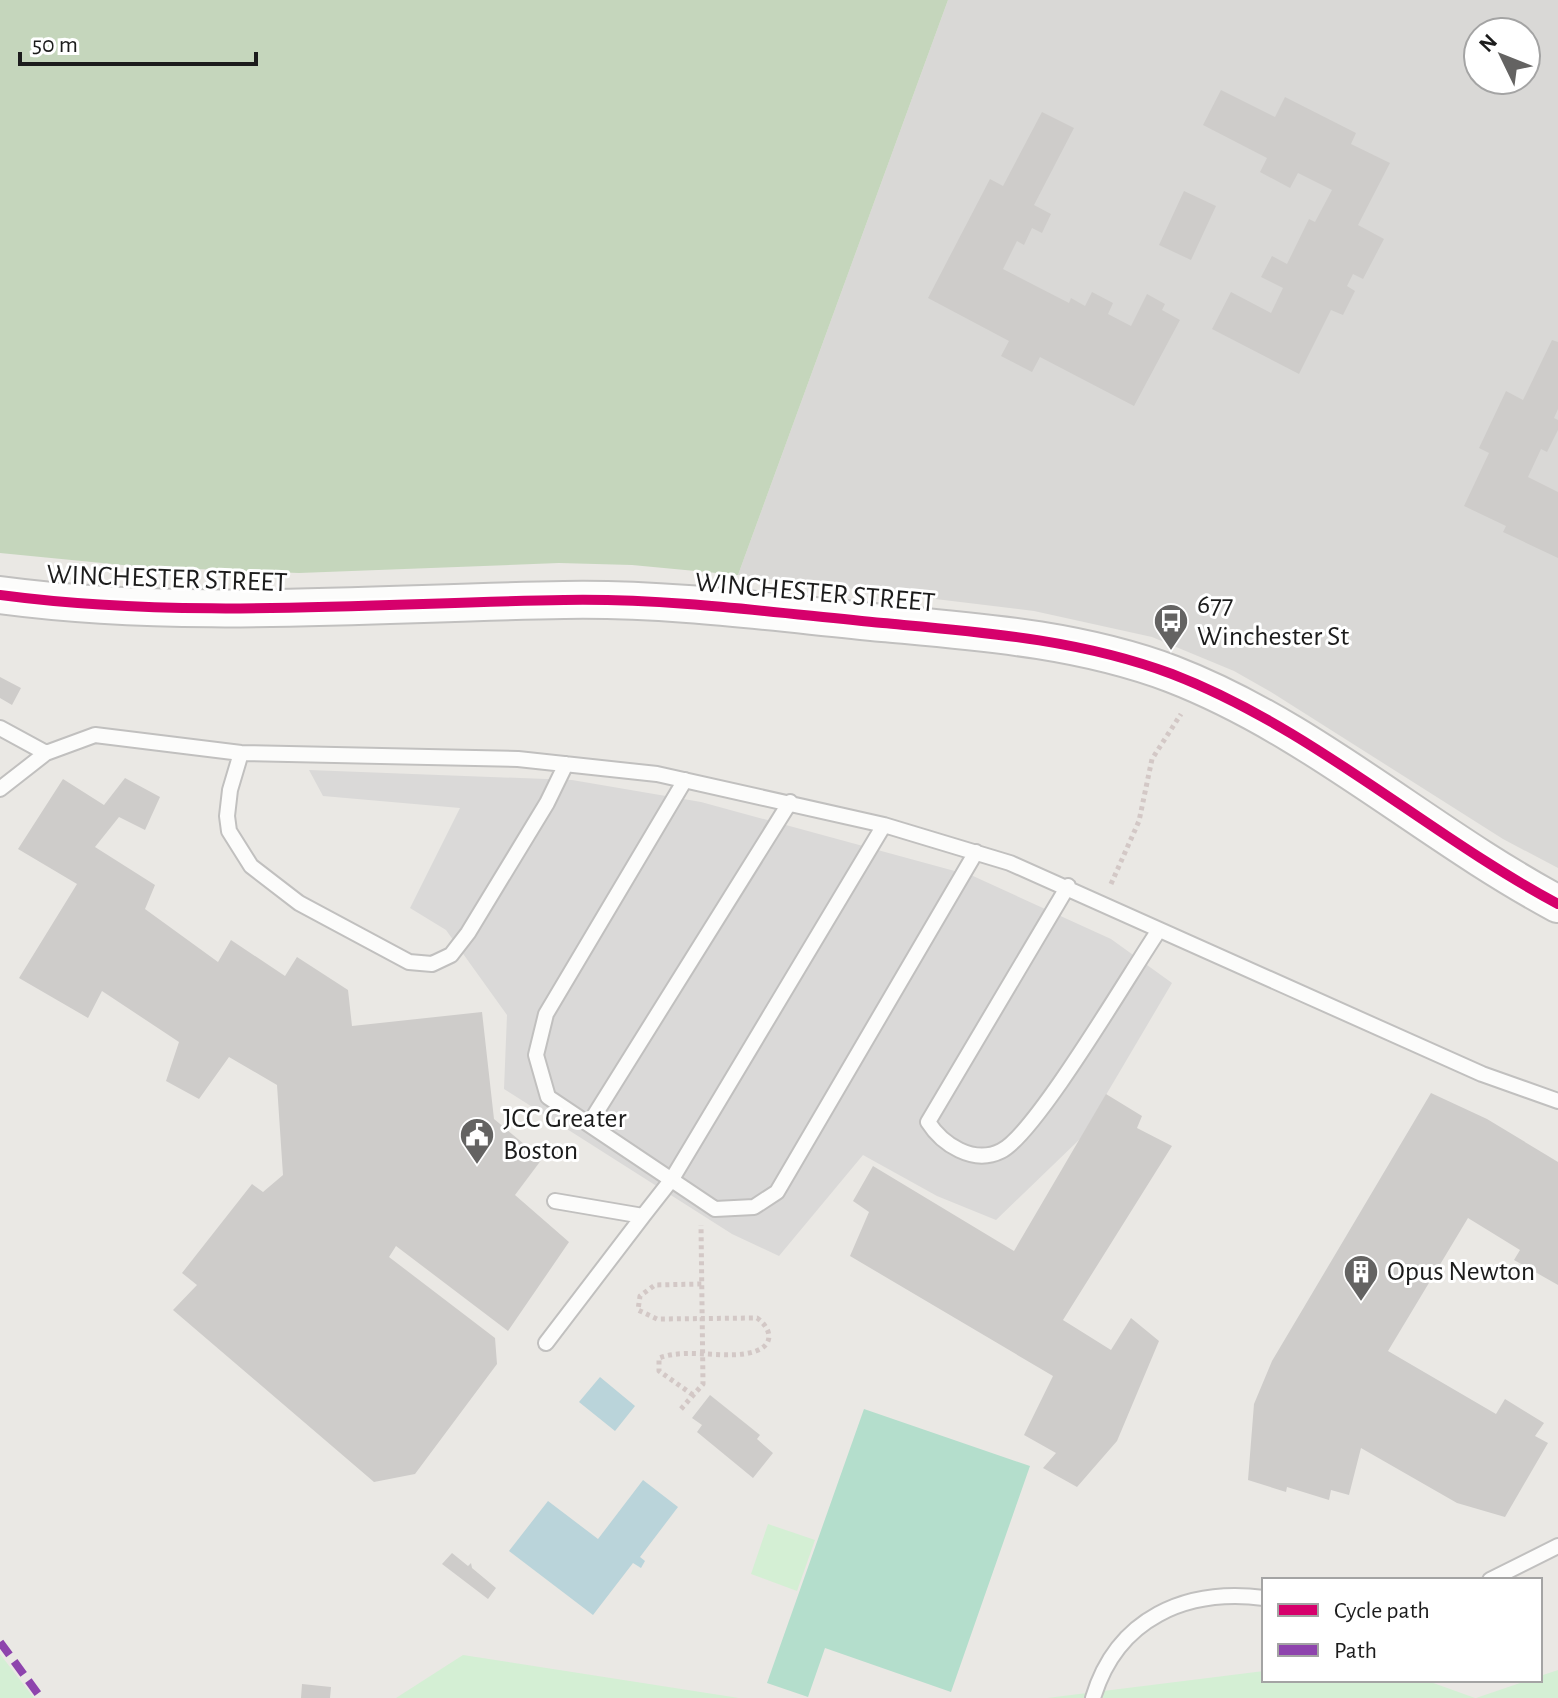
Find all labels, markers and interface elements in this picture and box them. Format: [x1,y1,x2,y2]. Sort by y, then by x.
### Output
scale bar [20,16,256,66]
north arrow [1462,16,1542,96]
text: N [1475,30,1501,56]
text: 50 m [32,33,78,57]
street label: WINCHESTER STREET [46,561,288,597]
street label: WINCHESTER STREET [694,569,937,617]
place label: 677 Winchester St [1197,591,1349,651]
bus stop icon: 677 Winchester St [1152,602,1190,652]
place label: JCC Greater Boston [503,1105,627,1165]
public building icon: JCC Greater Boston [458,1116,496,1166]
building icon: Opus Newton [1342,1253,1380,1303]
place label: Opus Newton [1387,1258,1535,1286]
legend [1262,1578,1542,1682]
text: Cycle path [1334,1599,1430,1623]
text: Path [1334,1639,1377,1663]

